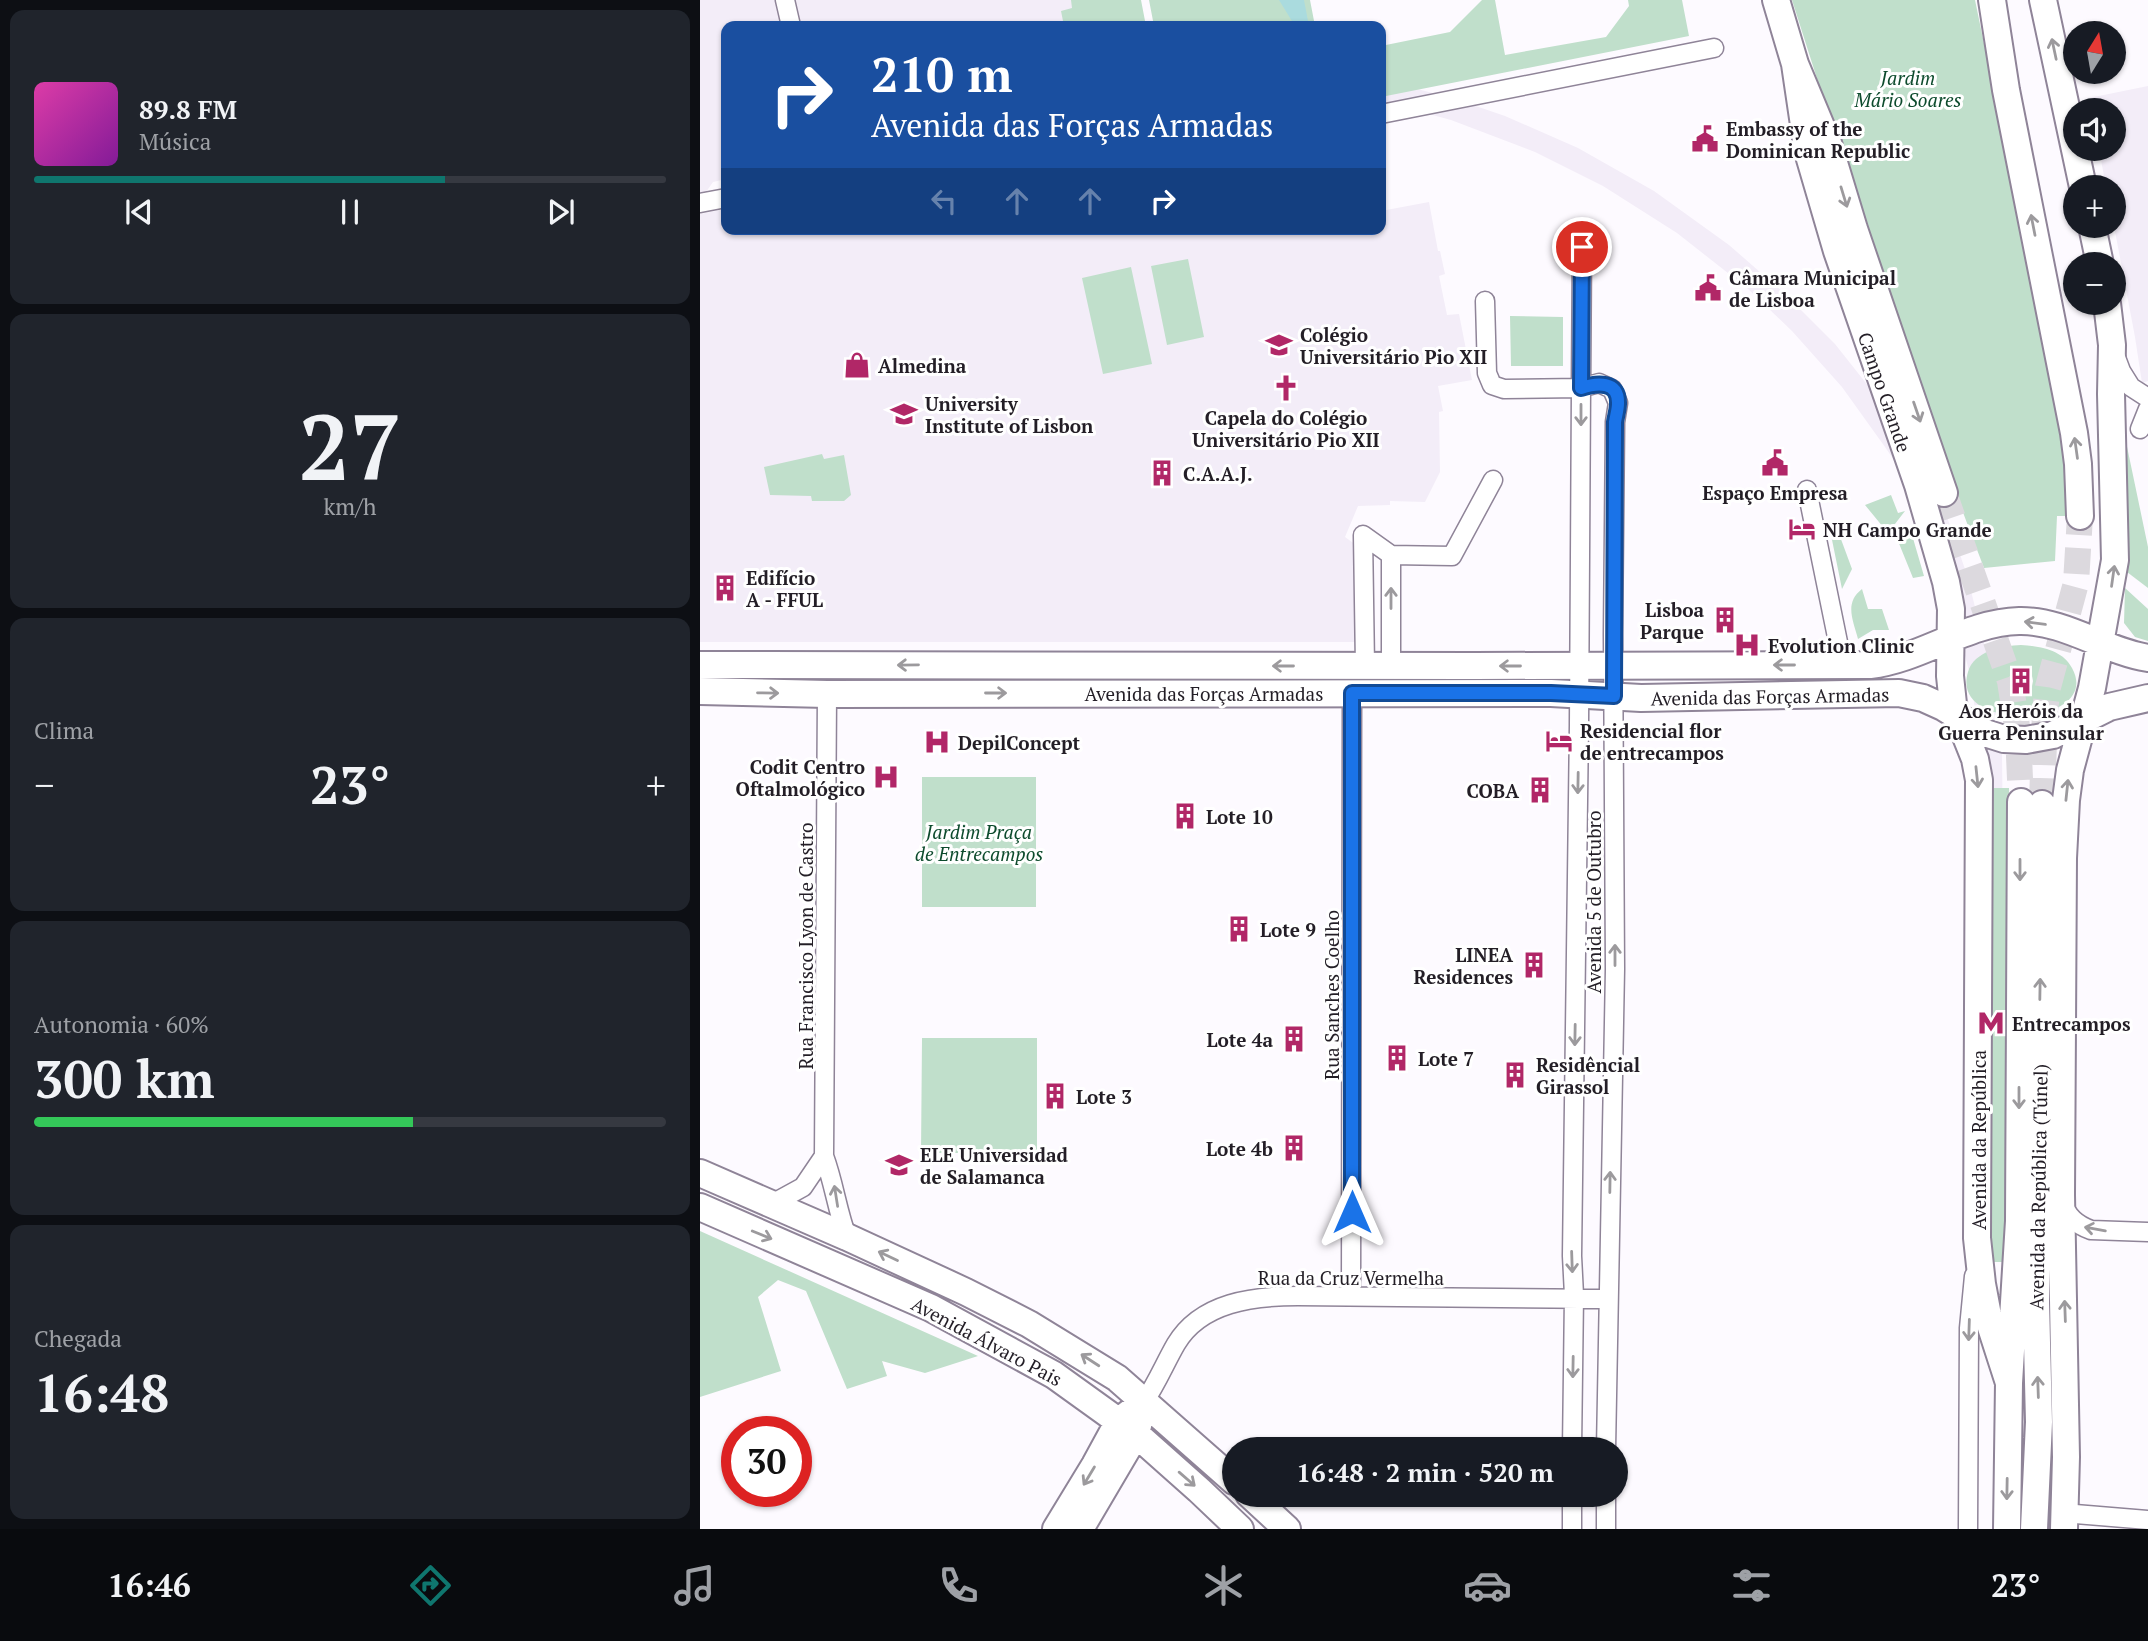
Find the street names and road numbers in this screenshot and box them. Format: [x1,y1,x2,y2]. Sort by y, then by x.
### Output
street label: Campo Grande [1853,329,1917,455]
street label: Avenida das Forças Armadas [1085,681,1323,706]
street label: Avenida das Forças Armadas [1650,681,1890,711]
street label: Avenida 5 de Outubro [1581,811,1606,993]
street label: Rua Francisco Lyon de Castro [793,823,818,1069]
street label: Rua Sanches Coelho [1319,910,1344,1080]
street label: Avenida da República [1966,1050,1991,1230]
street label: Avenida da República (Túnel) [2023,1064,2053,1310]
street label: Rua da Cruz Vermelha [1258,1265,1445,1290]
street label: Avenida Álvaro Pais [907,1291,1067,1391]

